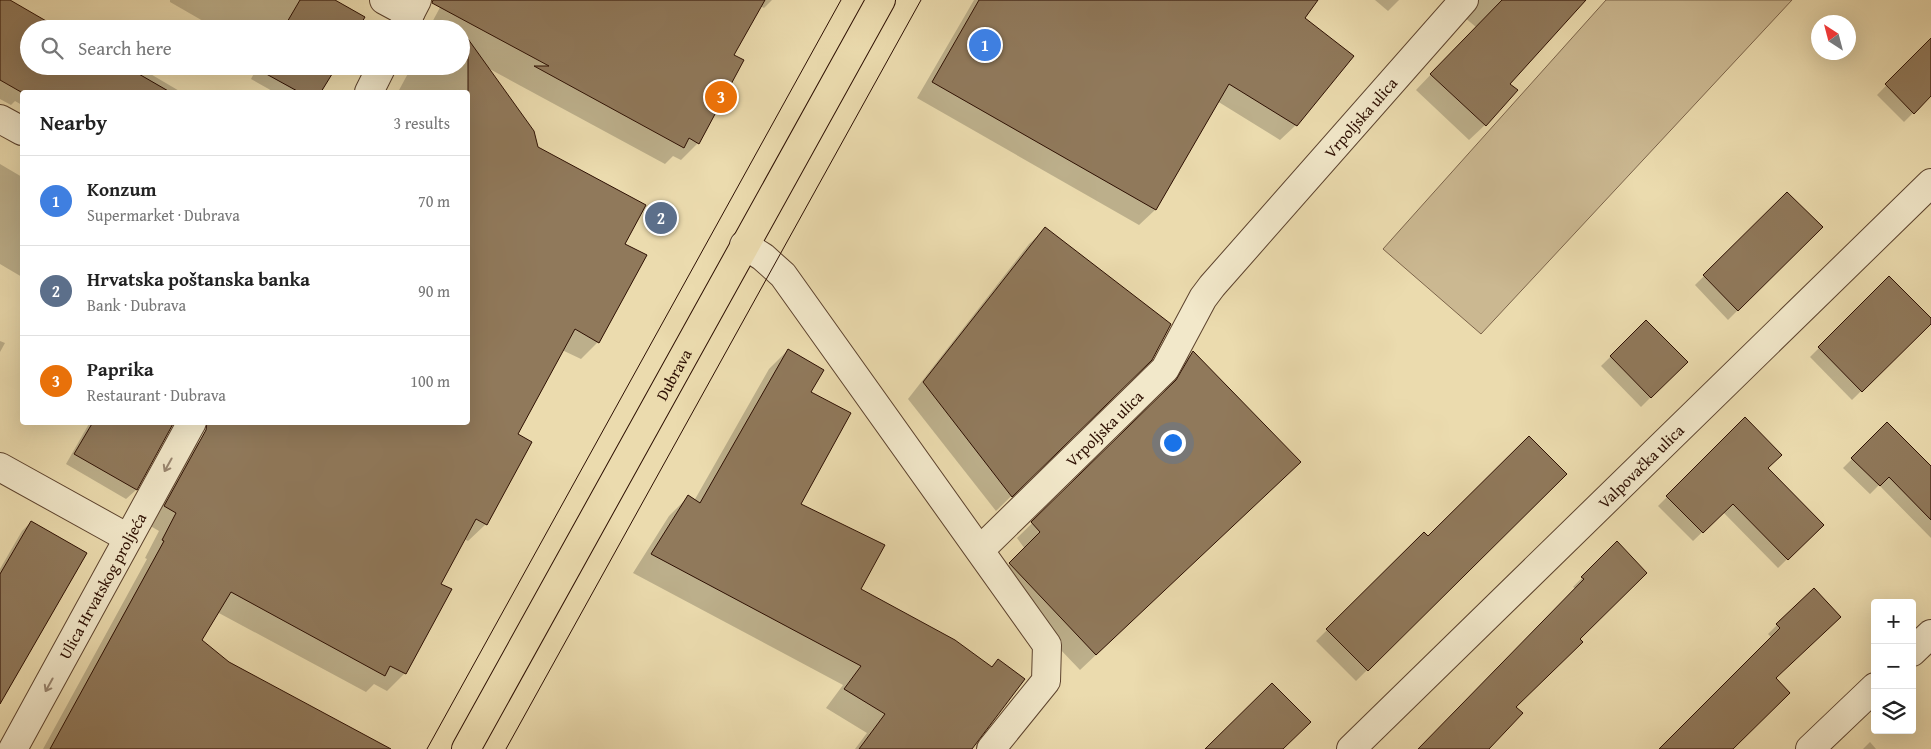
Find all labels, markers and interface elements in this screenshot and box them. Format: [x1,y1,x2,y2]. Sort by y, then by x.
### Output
north arrow [1811,15,1856,60]
search box [20,20,470,75]
pin: 1 [969,26,1001,64]
icon: search [38,34,66,62]
text: Search here [78,34,172,62]
street label: Vrpoljska ulica [1318,71,1403,163]
pin: 3 [705,78,737,116]
text: Nearby [40,107,107,138]
text: 3 results [393,111,450,135]
text: Konzum [87,175,157,203]
text: 1 [52,189,60,213]
text: 70 m [418,189,450,213]
pin: 2 [645,199,677,237]
text: Supermarket · Dubrava [87,203,240,227]
text: Hrvatska poštanska banka [87,265,310,293]
text: 2 [52,279,60,303]
text: 90 m [418,279,450,303]
text: Bank · Dubrava [87,293,186,317]
street label: Dubrava [649,344,698,405]
text: Paprika [87,355,154,383]
text: 3 [52,369,60,393]
text: 100 m [410,369,450,393]
text: Restaurant · Dubrava [87,383,226,407]
street label: Vrpoljska ulica [1060,384,1149,472]
street label: Valpovačka ulica [1592,418,1690,514]
your location [1160,430,1186,456]
one-way arrow [163,457,173,472]
street label: Ulica Hrvatskog proljeća [52,508,152,663]
map controls [1871,599,1916,734]
button: + [1871,599,1916,644]
button: − [1871,644,1916,689]
one-way arrow [44,677,54,692]
button: layers [1871,689,1916,734]

